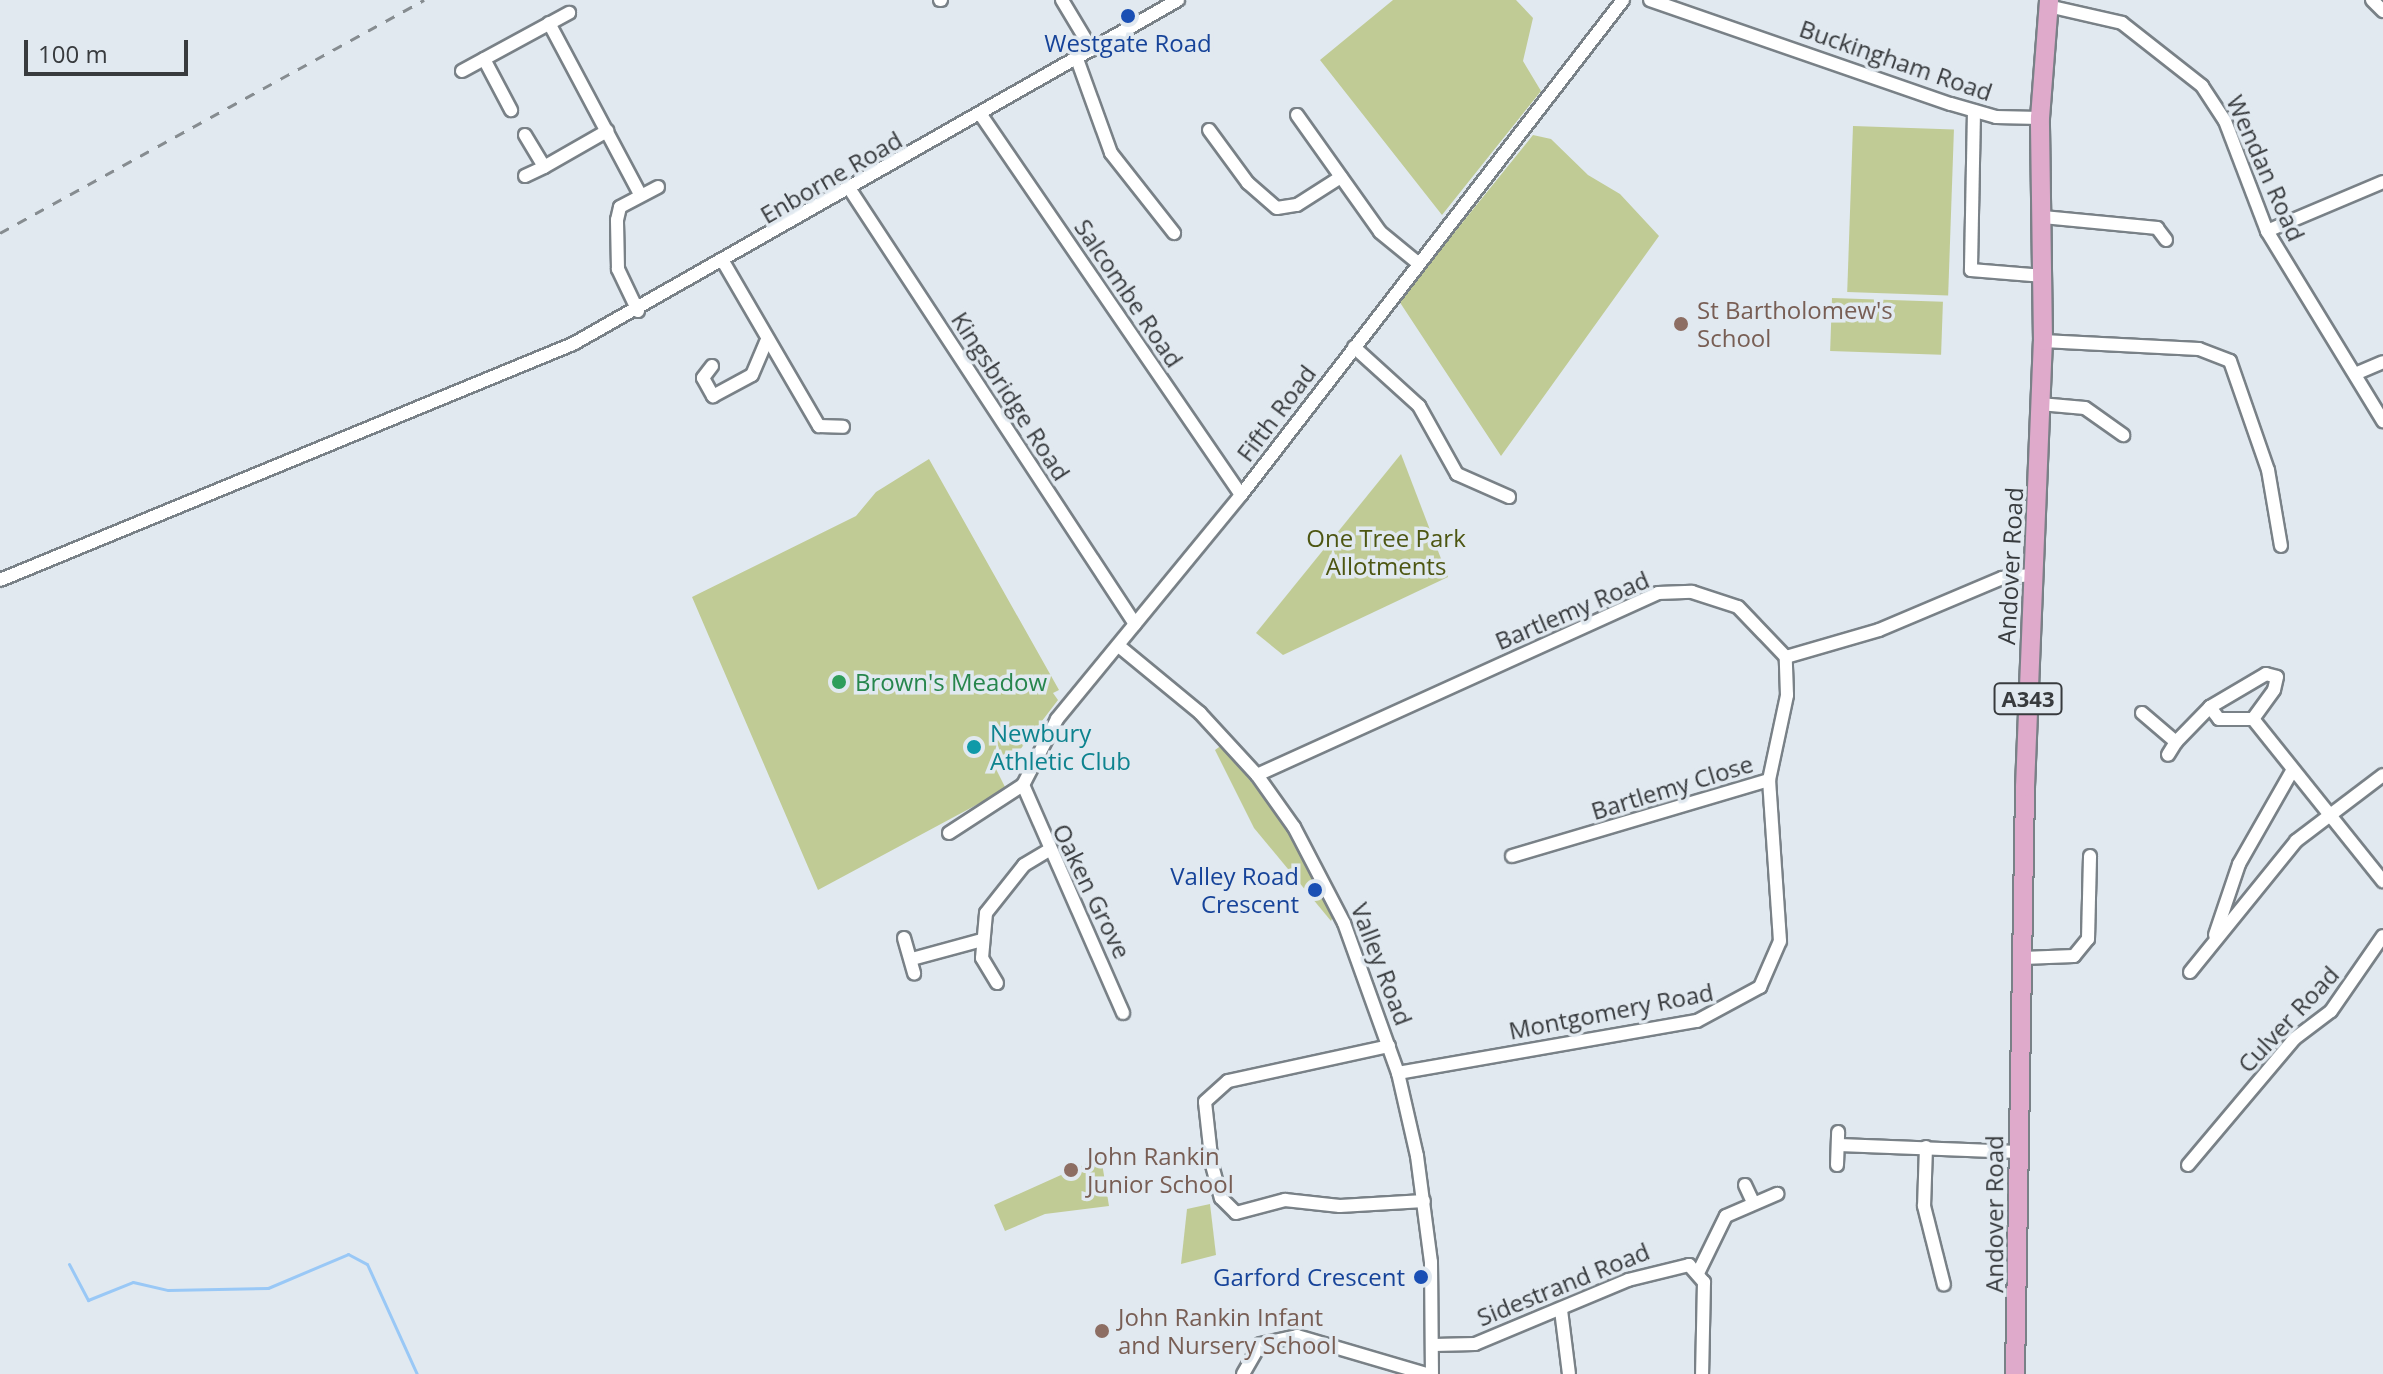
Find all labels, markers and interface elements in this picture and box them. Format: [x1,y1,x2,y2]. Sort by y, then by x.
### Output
marker: Westgate Road [1119,7,1137,25]
street label: Buckingham Road [1796,14,1996,106]
scale bar [28,24,192,74]
place label: Westgate Road [1044,29,1212,57]
text: 100 m [38,37,108,70]
street label: Wendan Road [2221,91,2311,245]
street label: Enborne Road [755,125,907,229]
street label: Salcombe Road [1069,213,1189,373]
place label: St Bartholomew's School [1697,296,1893,352]
street label: Kingsbridge Road [946,306,1076,486]
marker: St Bartholomew's School [1672,315,1690,333]
street label: Fifth Road [1230,359,1322,467]
street label: Andover Road [1991,486,2029,646]
park label: One Tree Park Allotments [1306,524,1466,580]
street label: Bartlemy Road [1491,565,1653,655]
place label: Brown's Meadow [855,668,1047,696]
marker: Brown's Meadow [830,673,848,691]
road number: A343 [1992,681,2064,717]
place label: Newbury Athletic Club [990,719,1131,775]
marker: Newbury Athletic Club [965,738,983,756]
street label: Bartlemy Close [1588,749,1756,825]
street label: Oaken Grove [1047,819,1137,963]
place label: Valley Road Crescent [1170,862,1299,918]
marker: Valley Road Crescent [1306,881,1324,899]
street label: Valley Road [1345,899,1419,1029]
street label: Culver Road [2232,960,2344,1078]
street label: Montgomery Road [1506,977,1716,1045]
street label: Andover Road [1980,1135,2008,1293]
place label: John Rankin Junior School [1087,1142,1234,1198]
marker: John Rankin Junior School [1062,1161,1080,1179]
street label: Sidestrand Road [1473,1236,1653,1332]
place label: Garford Crescent [1213,1263,1405,1291]
marker: Garford Crescent [1412,1268,1430,1286]
place label: John Rankin Infant and Nursery School [1118,1303,1337,1359]
marker: John Rankin Infant and Nursery School [1093,1322,1111,1340]

